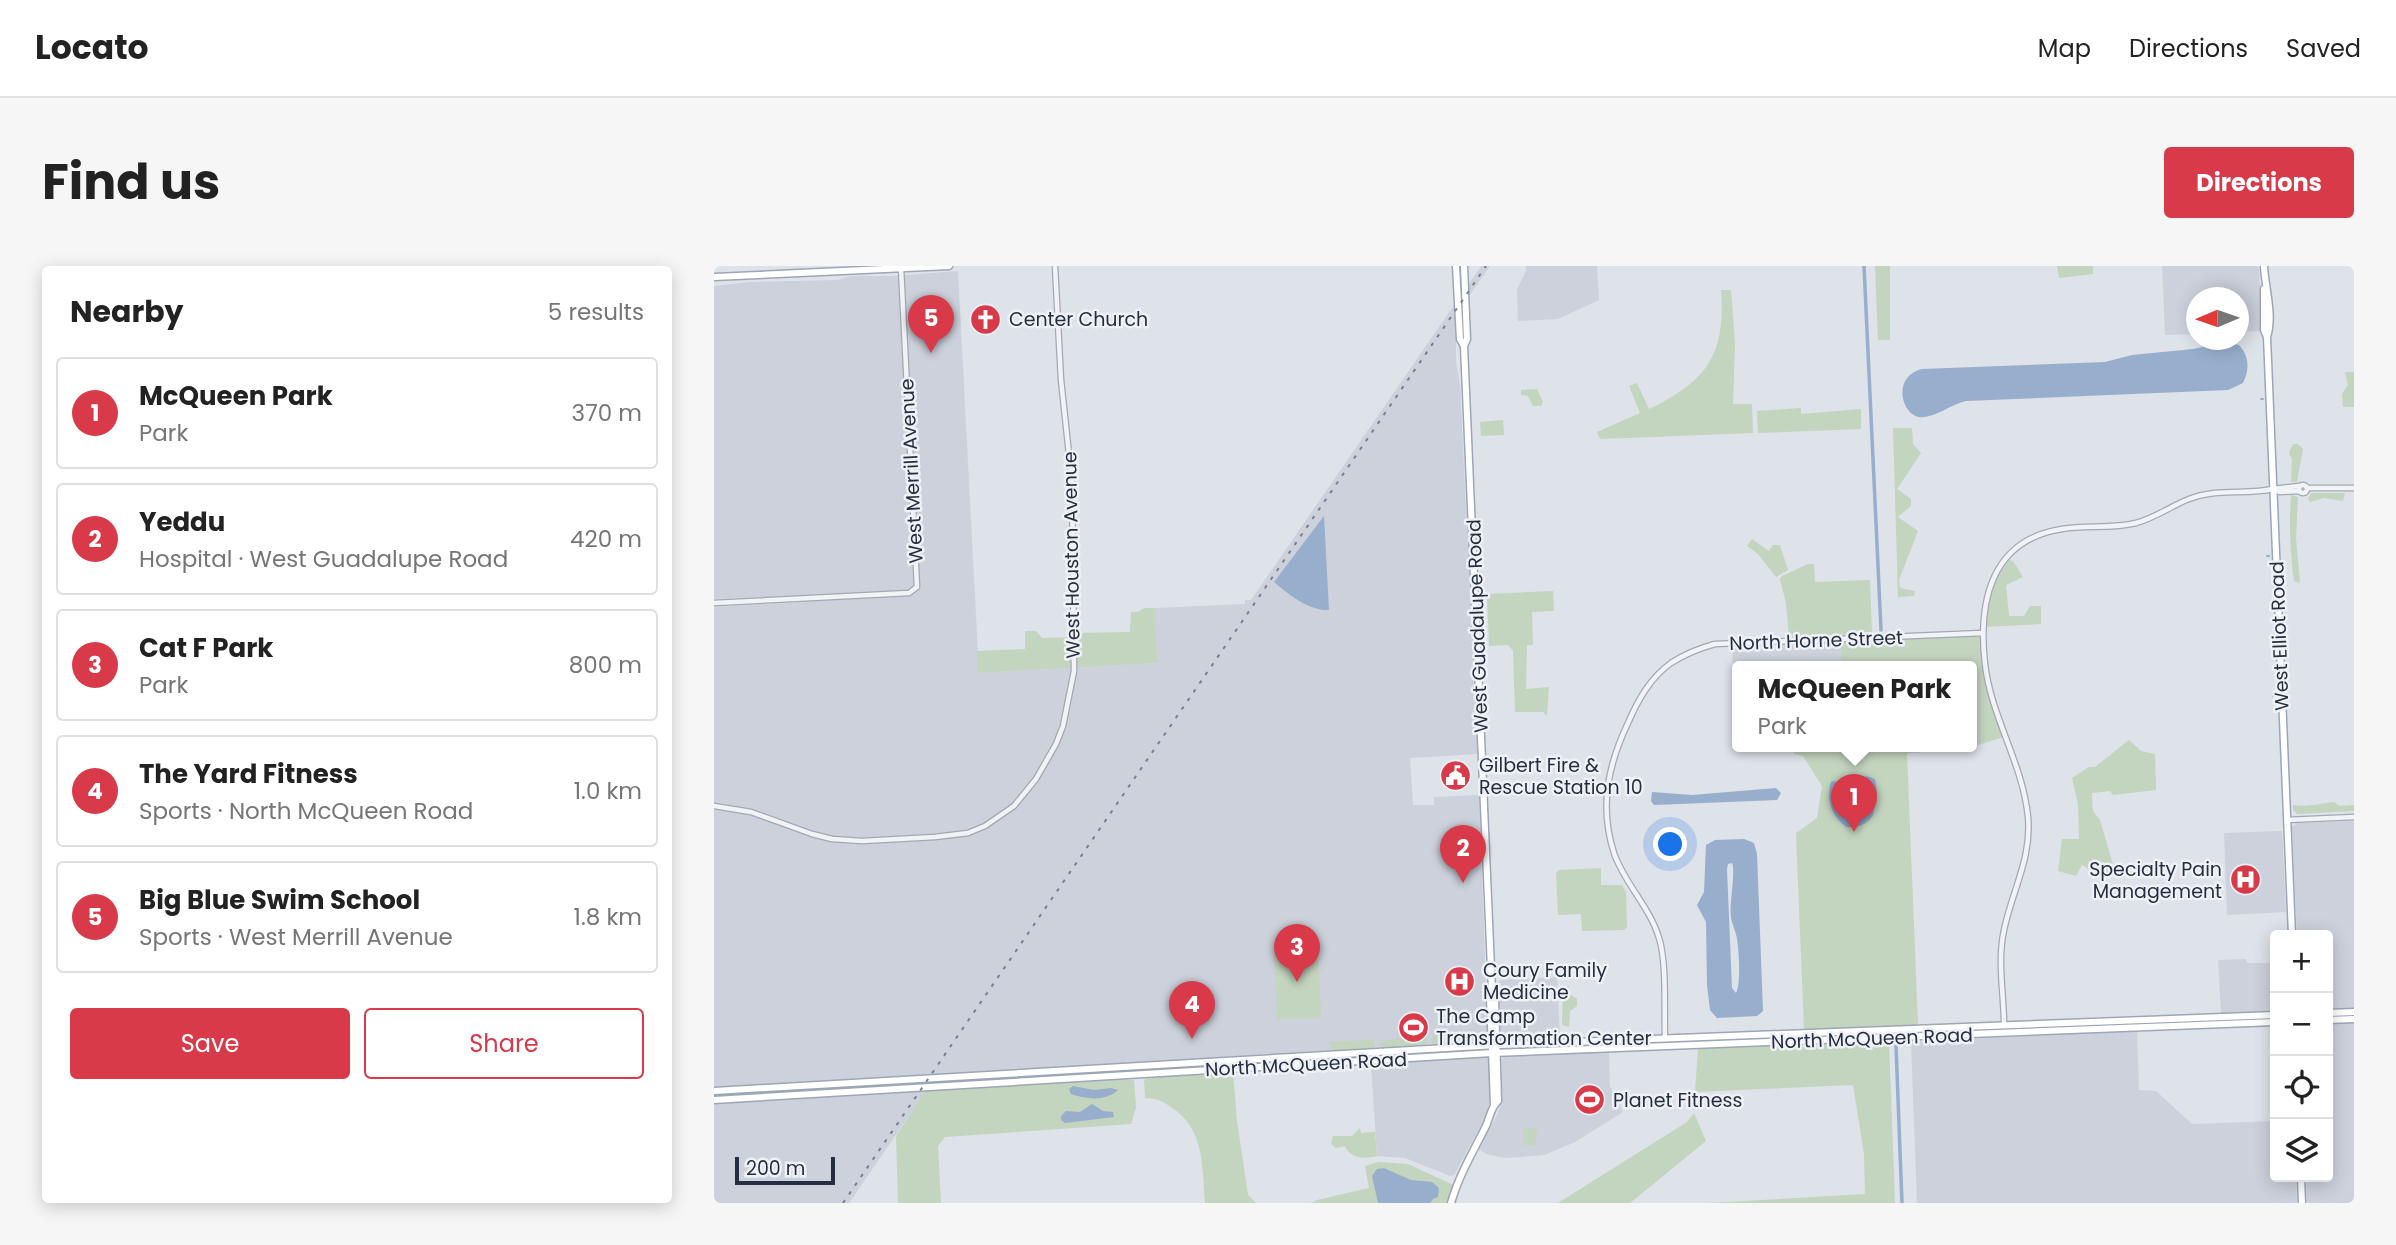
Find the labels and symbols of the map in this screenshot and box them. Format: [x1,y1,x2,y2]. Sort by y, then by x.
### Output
north arrow [2186,287,2249,350]
pin: 5 [908,295,954,353]
church icon: Center Church [969,302,1003,336]
place label: Center Church [1009,306,1148,333]
street label: West Merrill Avenue [893,378,930,564]
street label: West Houston Avenue [1056,451,1087,659]
street label: West Guadalupe Road [1460,519,1495,733]
street label: West Elliot Road [2263,561,2296,711]
street label: North Horne Street [1729,624,1903,657]
place label: Gilbert Fire & Rescue Station 10 [1479,752,1643,801]
public building icon: Gilbert Fire & Rescue Station 10 [1439,759,1473,793]
pin: 1 [1831,774,1877,832]
pin: 2 [1440,825,1486,883]
your location [1653,827,1687,861]
place label: Specialty Pain Management [2089,856,2222,905]
hospital icon: Specialty Pain Management [2228,863,2262,897]
pin: 3 [1274,924,1320,982]
place label: Coury Family Medicine [1483,957,1607,1006]
hospital icon: Coury Family Medicine [1443,964,1477,998]
pin: 4 [1169,981,1215,1039]
place label: The Camp Transformation Center [1436,1003,1652,1052]
sports icon: The Camp Transformation Center [1396,1010,1430,1044]
street label: North McQueen Road [1771,1021,1973,1056]
street label: North McQueen Road [1204,1046,1408,1083]
sports icon: Planet Fitness [1573,1083,1607,1117]
place label: Planet Fitness [1613,1087,1742,1114]
scale bar [735,1154,835,1186]

